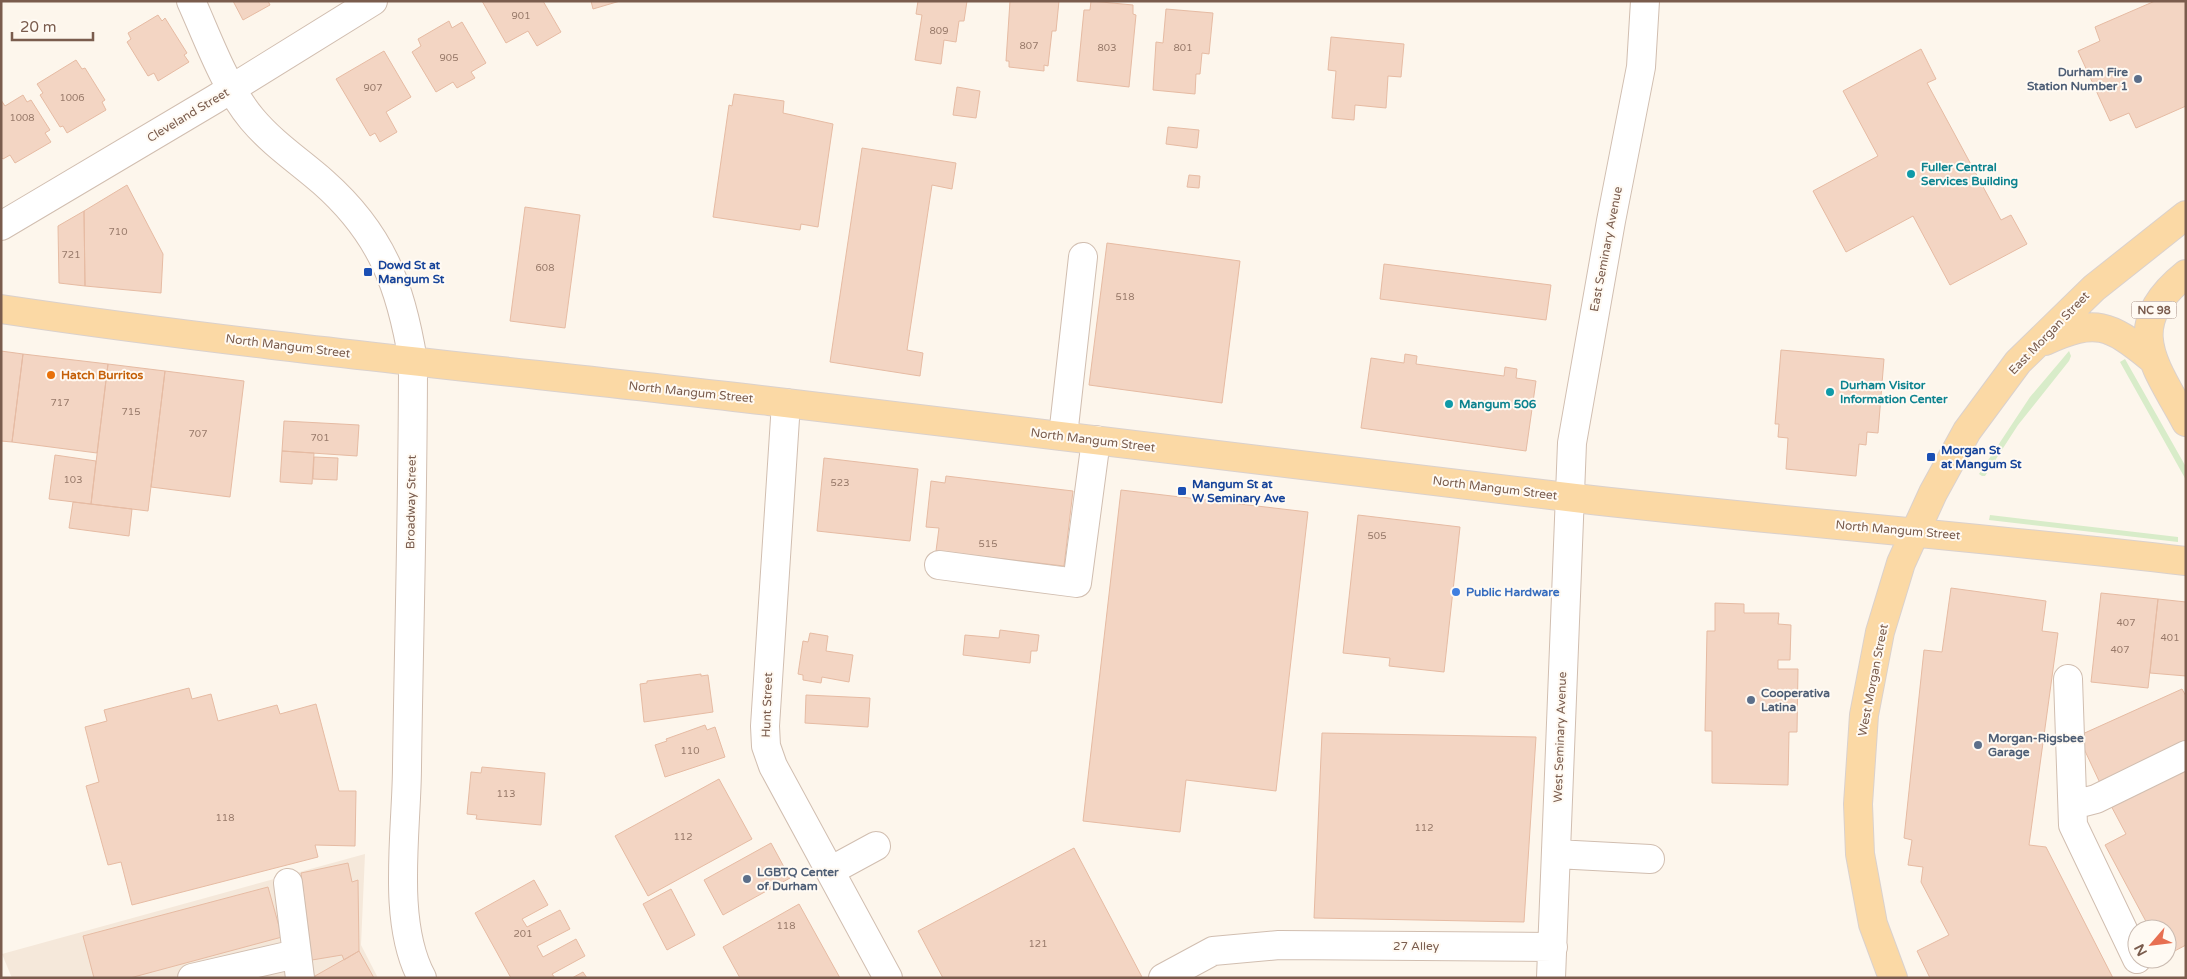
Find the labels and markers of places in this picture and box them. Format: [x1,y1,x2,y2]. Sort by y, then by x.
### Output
place label: Durham Fire Station Number 1 [2027,65,2128,93]
marker: Durham Fire Station Number 1 [2132,73,2144,85]
place label: Fuller Central Services Building [1921,160,2018,189]
marker: Fuller Central Services Building [1905,168,1917,180]
place label: Dowd St at Mangum St [378,258,445,287]
marker: Dowd St at Mangum St [362,266,374,278]
place label: Hatch Burritos [61,368,144,382]
marker: Hatch Burritos [45,369,57,381]
place label: Durham Visitor Information Center [1840,378,1948,406]
marker: Durham Visitor Information Center [1824,386,1836,398]
place label: Mangum 506 [1459,397,1537,412]
marker: Mangum 506 [1443,398,1455,410]
place label: Morgan St at Mangum St [1941,443,2022,472]
marker: Morgan St at Mangum St [1925,451,1937,463]
place label: Mangum St at W Seminary Ave [1192,477,1285,506]
marker: Mangum St at W Seminary Ave [1176,485,1188,497]
place label: Public Hardware [1466,585,1560,599]
marker: Public Hardware [1450,586,1462,598]
place label: Cooperativa Latina [1761,686,1830,714]
marker: Cooperativa Latina [1745,694,1757,706]
place label: Morgan-Rigsbee Garage [1988,731,2084,760]
marker: Morgan-Rigsbee Garage [1972,739,1984,751]
place label: LGBTQ Center of Durham [757,865,839,893]
marker: LGBTQ Center of Durham [741,873,753,885]

